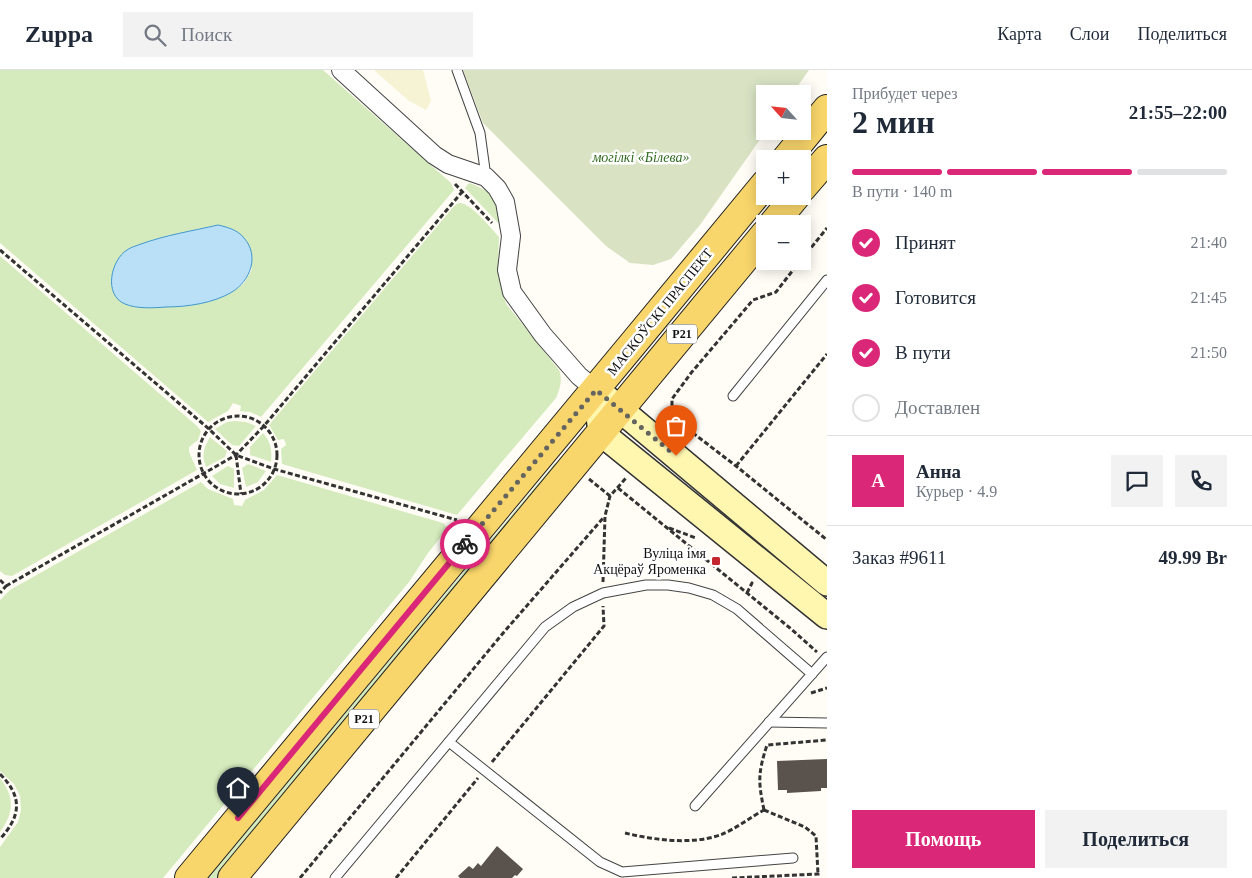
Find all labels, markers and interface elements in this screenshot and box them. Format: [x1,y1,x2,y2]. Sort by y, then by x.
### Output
search box [123,12,473,57]
text: Zuppa [25,21,93,47]
icon: search [141,21,169,49]
text: Поиск [181,24,232,45]
text: Карта [997,24,1042,44]
text: Слои [1070,24,1109,44]
text: Поделиться [1137,24,1227,44]
north arrow [756,85,811,140]
map controls [756,85,811,270]
text: Прибудет через [852,85,958,102]
text: 21:55–22:00 [1129,102,1227,123]
text: 2 мин [852,104,935,140]
park label: могілкі «Білева» [591,150,690,165]
button: + [756,150,811,205]
text: В пути · 140 m [852,183,953,200]
button: − [756,215,811,270]
icon: check [852,229,880,257]
text: Принят [895,232,956,253]
text: 21:40 [1191,234,1227,251]
street label: МАСКОЎСКІ ПРАСПЕКТ [604,245,716,378]
icon: check [852,284,880,312]
text: Готовится [895,287,976,308]
text: 21:45 [1191,289,1227,306]
road number: Р21 [667,324,697,344]
icon: check [852,339,880,367]
text: В пути [895,342,951,363]
text: 21:50 [1191,344,1227,361]
text: Доставлен [895,397,980,418]
pin [655,405,697,456]
icon: bag [662,412,690,440]
button: chat [1111,455,1163,507]
button: phone [1175,455,1227,507]
text: Анна [916,461,961,482]
text: А [871,470,885,491]
text: Курьер · 4.9 [916,483,997,500]
courier [440,519,490,569]
icon: bike [451,530,479,558]
place label: Вуліца імя Акцёраў Яроменка [593,546,707,577]
text: Заказ #9611 [852,547,946,568]
text: 49.99 Br [1158,547,1227,568]
marker: Вуліца імя Акцёраў Яроменка [710,555,722,567]
road number: Р21 [349,710,379,729]
pin [217,767,259,818]
icon: home [224,774,252,802]
button: Помощь [852,810,1035,868]
button: Поделиться [1045,810,1227,868]

